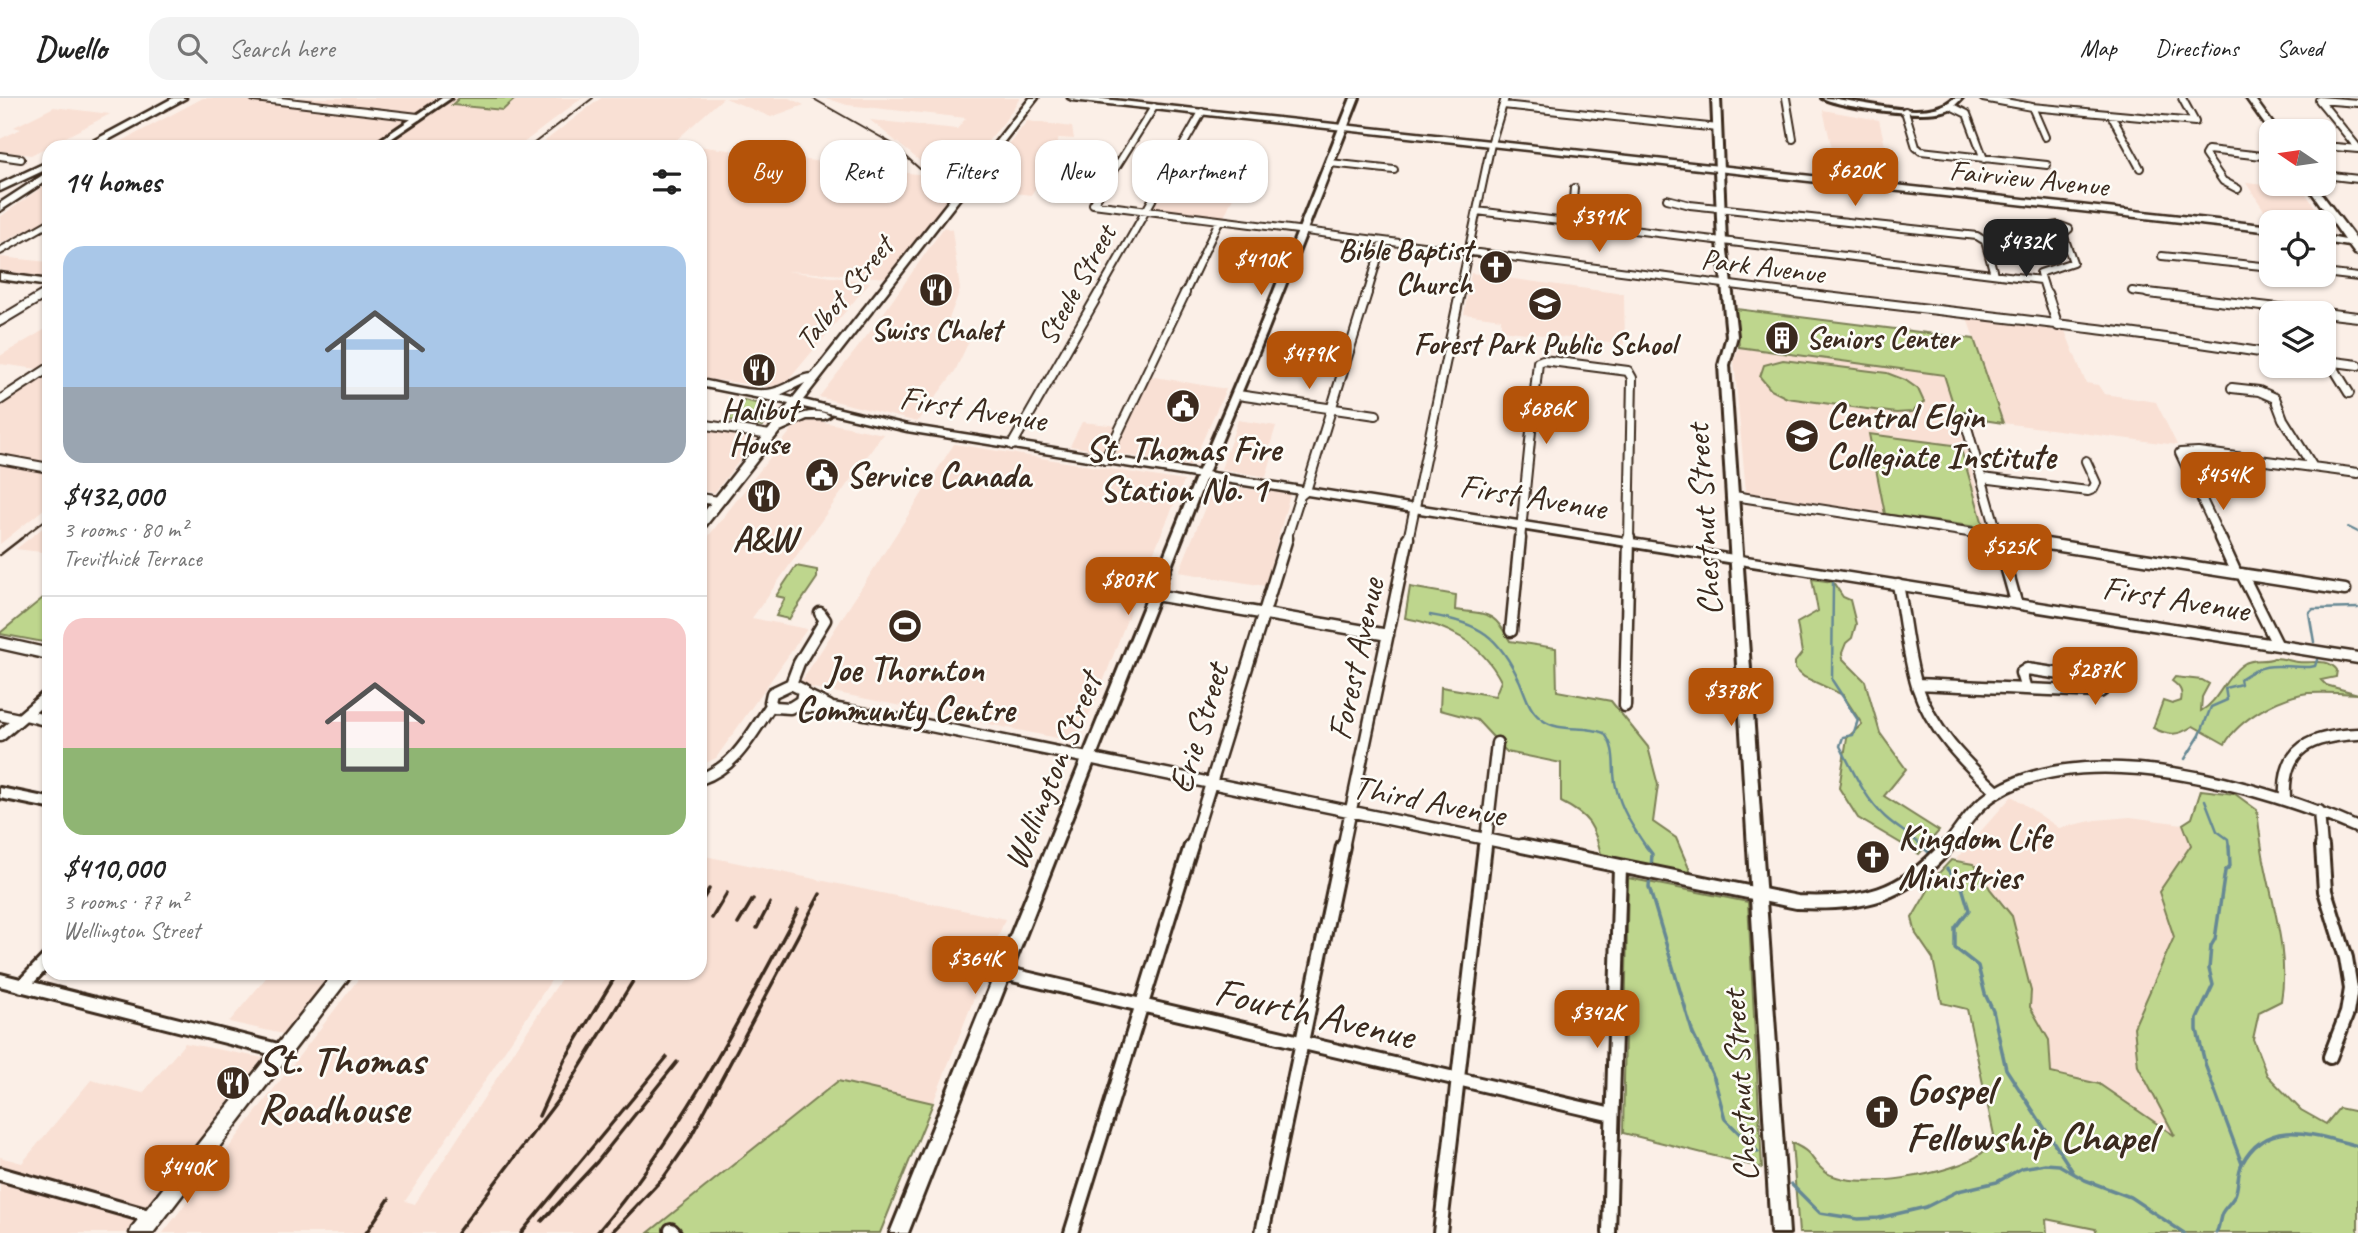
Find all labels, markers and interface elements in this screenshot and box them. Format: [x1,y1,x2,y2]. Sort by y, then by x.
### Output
search box [149,17,639,80]
text: Dwello [35,27,107,69]
icon: search [173,29,211,67]
text: Search here [229,32,335,65]
text: Map [2080,33,2117,63]
text: Directions [2155,33,2238,63]
text: Saved [2276,33,2323,63]
north arrow [2259,119,2336,196]
map controls [2259,119,2336,378]
chip: Buy [728,140,806,203]
chip: Rent [820,140,907,203]
chip: Filters [921,140,1021,203]
chip: New [1035,140,1118,203]
chip: Apartment [1132,140,1268,203]
pin: $620K [1806,148,1904,208]
street label: Fairview Avenue [1948,151,2112,205]
text: $620K [1828,156,1882,185]
text: 14 homes [63,163,161,201]
icon: filters [648,163,686,201]
pin: $391K [1550,194,1648,254]
text: $391K [1573,202,1625,231]
button: locate [2259,210,2336,287]
street label: Steele Street [1028,216,1126,352]
pin: $432K [1977,220,2075,279]
street label: Talbot Street [787,225,904,358]
text: $432K [1999,227,2053,256]
place label: Bible Baptist Church [1338,231,1477,303]
pin: $410K [1212,238,1310,297]
street label: Park Avenue [1699,240,1829,293]
text: $410K [1234,245,1288,274]
church icon: Bible Baptist Church [1477,248,1515,286]
restaurant icon: Swiss Chalet [917,271,955,309]
school or university icon: Forest Park Public School [1526,285,1564,323]
icon: home [312,292,438,418]
button: layers [2259,301,2336,378]
place label: Swiss Chalet [871,311,1006,349]
building icon: Seniors Center [1763,319,1801,357]
place label: Seniors Center [1806,319,1961,357]
place label: Forest Park Public School [1414,325,1682,363]
pin: $479K [1260,331,1358,391]
text: $479K [1283,339,1335,368]
restaurant icon: Halibut House [740,351,778,389]
street label: First Avenue [896,375,1052,443]
pin: $686K [1497,386,1595,446]
public building icon: St. Thomas Fire Station No. 1 [1164,387,1202,425]
place label: Halibut House [721,391,802,463]
text: $686K [1519,394,1573,423]
place label: Central Elgin Collegiate Institute [1826,394,2058,479]
school or university icon: Central Elgin Collegiate Institute [1783,417,1821,455]
street label: Chestnut Street [1674,419,1733,617]
place label: St. Thomas Fire Station No. 1 [1086,427,1284,512]
pin: $454K [2174,452,2272,512]
place label: Service Canada [846,453,1034,498]
public building icon: Service Canada [803,456,841,494]
text: $454K [2197,460,2249,489]
street label: First Avenue [1456,463,1612,531]
text: $432,000 [63,477,163,515]
restaurant icon: A&W [745,477,783,515]
text: 3 rooms · 80 m² [63,515,187,544]
place label: A&W [733,517,802,562]
pin: $525K [1961,524,2059,584]
text: $525K [1984,532,2036,561]
text: Trevithick Terrace [63,544,202,573]
pin: $807K [1079,558,1177,617]
text: $807K [1102,565,1155,594]
street label: First Avenue [2099,565,2255,633]
street label: Forest Avenue [1316,572,1395,744]
sports icon: Joe Thornton Community Centre [886,607,924,645]
place label: Joe Thornton Community Centre [796,647,1017,732]
pin: $287K [2046,648,2144,707]
street label: Erie Street [1157,655,1240,798]
text: $287K [2069,655,2122,684]
street label: Wellington Street [993,662,1114,876]
icon: home [312,664,438,790]
pin: $378K [1682,668,1780,728]
text: $378K [1705,676,1758,705]
street label: Third Avenue [1349,764,1512,838]
place label: Kingdom Life Ministries [1898,815,2054,900]
church icon: Kingdom Life Ministries [1854,838,1892,876]
text: $410,000 [63,849,163,887]
text: 3 rooms · 77 m² [63,887,187,916]
text: Wellington Street [63,916,200,945]
pin: $364K [926,936,1024,996]
text: $364K [948,944,1002,973]
street label: Fourth Avenue [1210,965,1422,1063]
street label: Chestnut Street [1710,985,1769,1183]
pin: $342K [1548,990,1646,1050]
text: $342K [1570,998,1624,1027]
place label: St. Thomas Roadhouse [258,1034,429,1135]
place label: Gospel Fellowship Chapel [1906,1063,2163,1164]
restaurant icon: St. Thomas Roadhouse [214,1064,252,1102]
church icon: Gospel Fellowship Chapel [1863,1093,1901,1131]
pin: $440K [138,1146,236,1205]
text: $440K [160,1153,214,1182]

